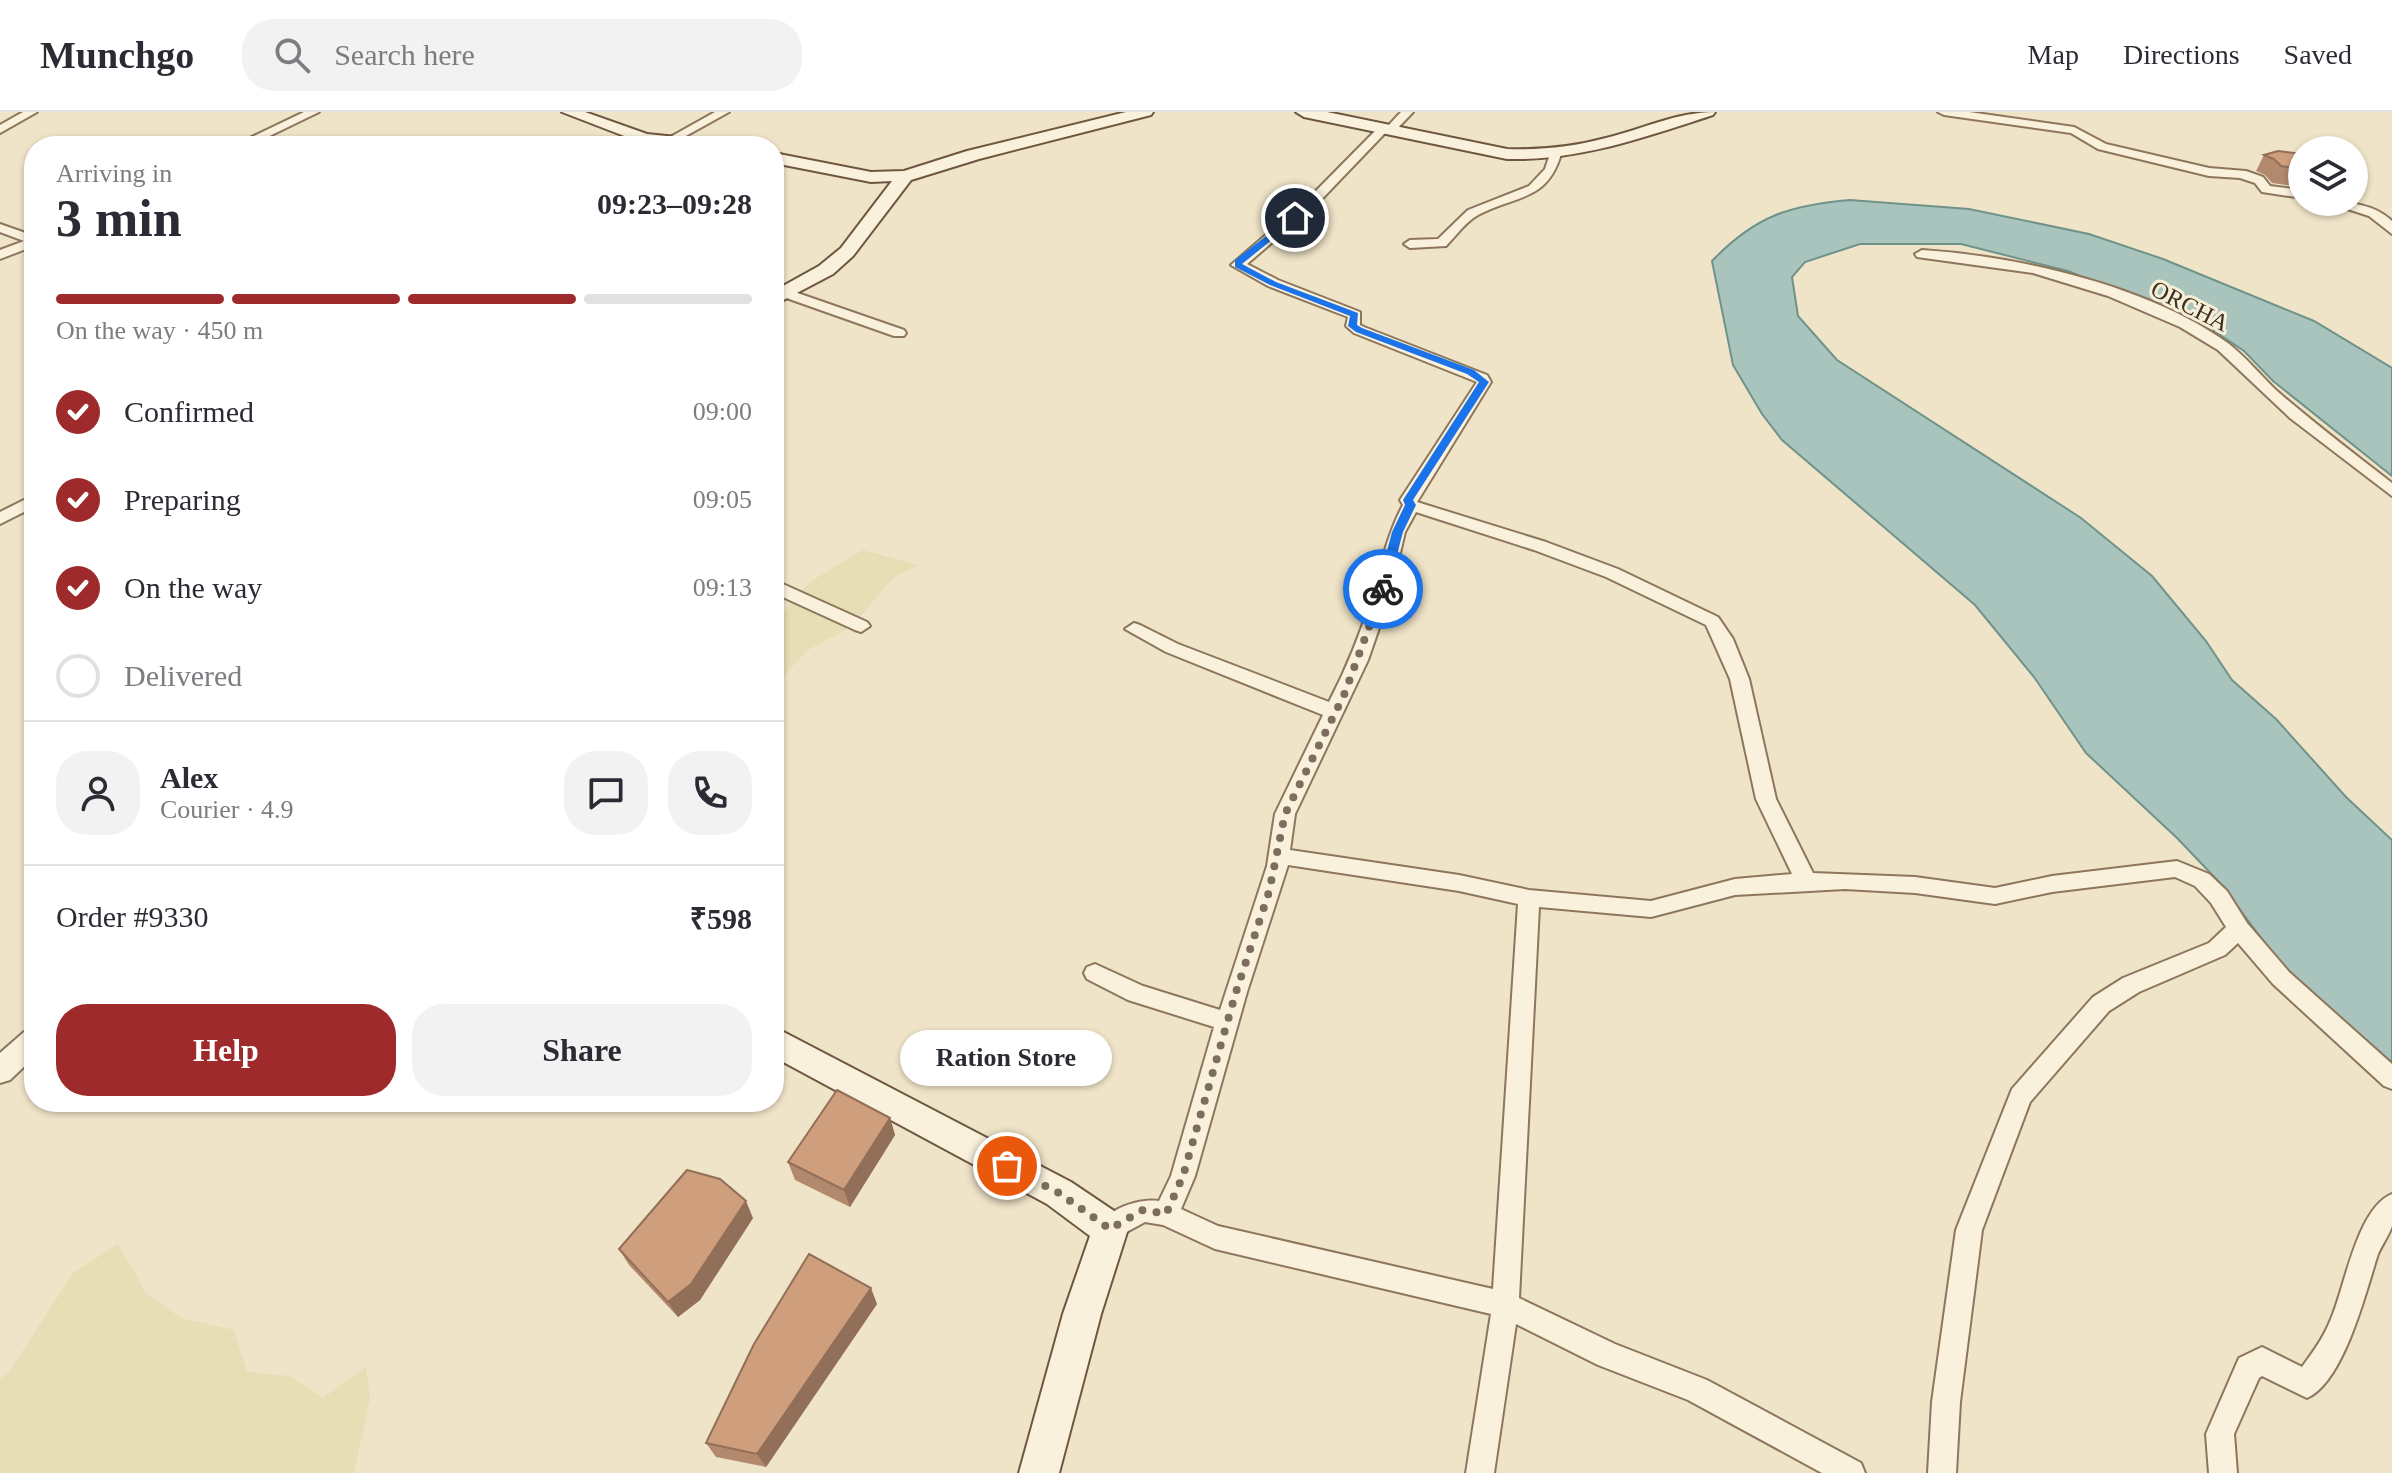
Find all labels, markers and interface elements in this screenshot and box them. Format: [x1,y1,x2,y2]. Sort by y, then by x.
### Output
search box [242,19,802,91]
icon: search [270,33,314,77]
text: Munchgo [40,34,194,76]
text: Search here [334,38,475,71]
text: Map [2028,39,2079,70]
text: Directions [2123,39,2240,70]
text: Saved [2284,39,2352,70]
map controls [2288,136,2368,216]
button: layers [2288,136,2368,216]
text: Arriving in [56,159,172,188]
pin [1261,184,1329,252]
text: 09:23–09:28 [597,187,752,220]
text: 3 min [56,190,182,247]
icon: home [1273,196,1317,240]
street label: ORCHA [2147,275,2234,337]
text: On the way · 450 m [56,316,263,345]
icon: check [56,390,100,434]
text: Confirmed [124,395,254,428]
text: 09:00 [693,397,752,426]
icon: check [56,478,100,522]
text: Preparing [124,483,241,516]
text: 09:05 [693,485,752,514]
courier [1343,549,1423,629]
icon: check [56,566,100,610]
icon: bike [1361,567,1405,611]
text: On the way [124,571,262,604]
text: 09:13 [693,573,752,602]
text: Delivered [124,659,242,692]
button: person [56,751,140,835]
button: chat [564,751,648,835]
button: phone [668,751,752,835]
text: Alex [160,761,218,794]
text: Courier · 4.9 [160,795,294,824]
text: Order #9330 [56,900,208,933]
text: ₹598 [690,902,752,935]
button: Help [56,1004,396,1096]
button: Share [412,1004,752,1096]
callout: Ration Store [901,1030,1113,1086]
text: Ration Store [936,1043,1076,1072]
pin [973,1132,1041,1200]
icon: bag [985,1144,1029,1188]

